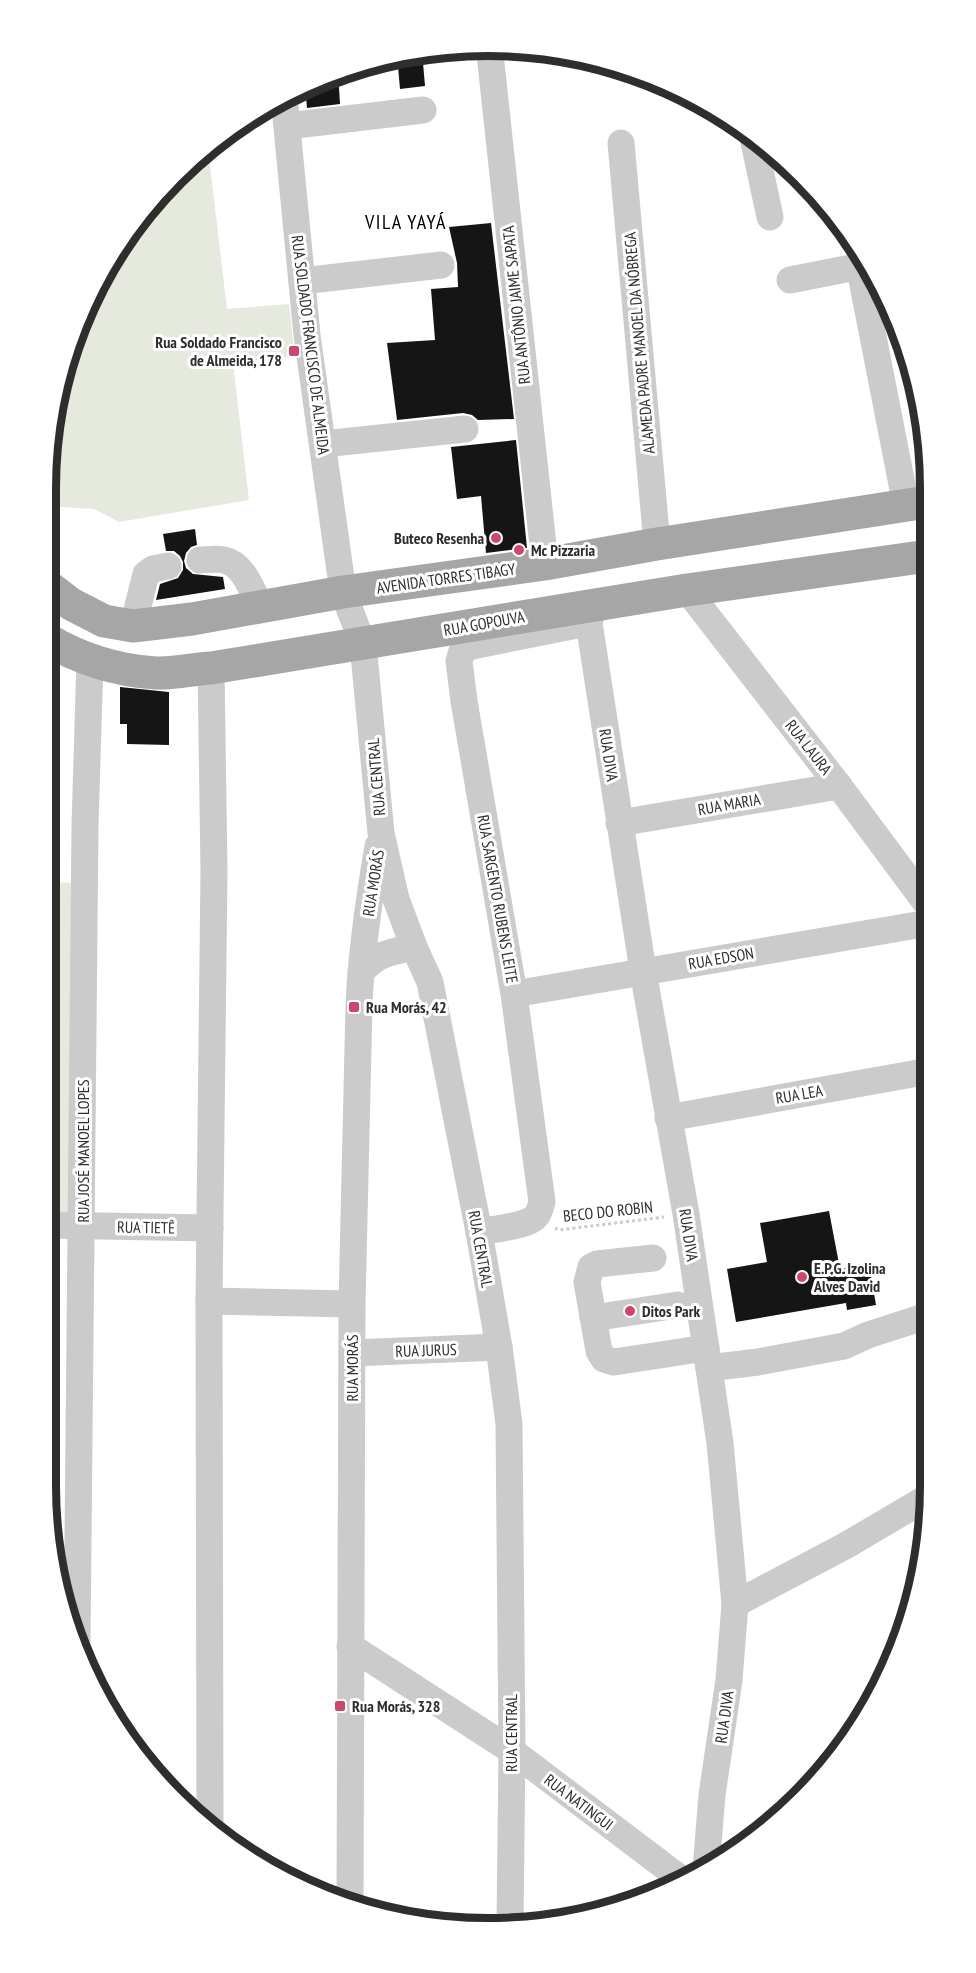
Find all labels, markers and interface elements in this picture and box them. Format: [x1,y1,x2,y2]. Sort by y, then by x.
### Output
district label: VILA YAYÁ [364,209,447,235]
street label: RUA ANTÔNIO JAIME SAPATA [498,224,534,385]
street label: ALAMEDA PADRE MANOEL DA NÓBREGA [619,231,659,455]
street label: RUA SOLDADO FRANCISCO DE ALMEIDA [288,234,334,456]
place label: Rua Soldado Francisco de Almeida, 178 [155,332,282,370]
marker: Rua Soldado Francisco de Almeida, 178 [287,344,301,358]
place label: Buteco Resenha [394,528,484,548]
marker: Buteco Resenha [489,531,503,545]
place label: Mc Pizzaria [531,540,596,560]
marker: Mc Pizzaria [512,543,526,557]
street label: AVENIDA TORRES TIBAGY [375,558,517,598]
street label: RUA GOPOUVA [442,606,526,640]
street label: RUA LAURA [781,716,837,779]
street label: RUA DIVA [595,727,623,783]
street label: RUA CENTRAL [363,737,389,817]
street label: RUA MARIA [696,789,762,819]
street label: RUA SARGENTO RUBENS LEITE [473,813,523,985]
street label: RUA MORÁS [358,848,388,918]
street label: RUA EDSON [687,942,755,974]
place label: Rua Morás, 42 [366,997,447,1017]
marker: Rua Morás, 42 [347,1000,361,1014]
street label: RUA JOSÉ MANOEL LOPES [73,1079,93,1223]
street label: RUA LEA [774,1080,825,1108]
street label: BECO DO ROBIN [562,1196,654,1226]
street label: RUA DIVA [675,1207,703,1263]
street label: RUA CENTRAL [464,1209,498,1289]
street label: RUA TIETÊ [117,1216,175,1238]
place label: E.P.G. Izolina Alves David [813,1258,886,1296]
marker: E.P.G. Izolina Alves David [795,1270,809,1284]
place label: Ditos Park [642,1301,700,1321]
marker: Ditos Park [623,1304,637,1318]
street label: RUA MORÁS [342,1334,362,1402]
street label: RUA JURUS [395,1339,457,1361]
street label: RUA DIVA [710,1689,738,1745]
street label: RUA CENTRAL [501,1694,521,1772]
place label: Rua Morás, 328 [352,1696,440,1716]
marker: Rua Morás, 328 [333,1699,347,1713]
street label: RUA NATINGUI [541,1770,617,1834]

